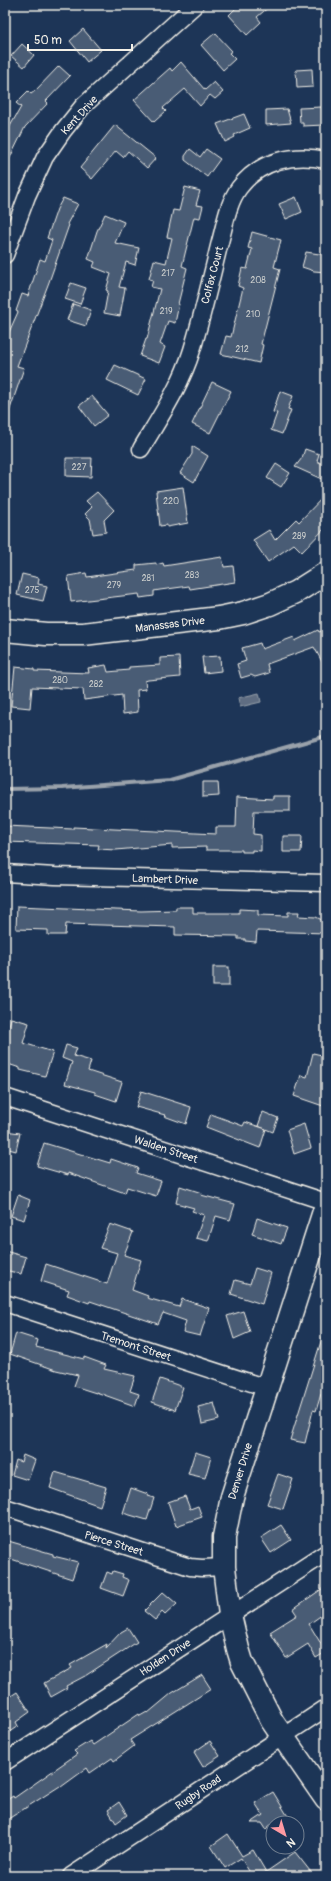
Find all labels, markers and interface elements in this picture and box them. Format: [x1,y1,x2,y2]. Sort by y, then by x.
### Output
scale bar [28,26,132,52]
text: 50 m [34,33,62,48]
street label: Kent Drive [58,93,101,138]
street label: Colfax Court [199,244,227,305]
house number: 217 [161,268,175,279]
house number: 208 [250,275,266,286]
house number: 219 [159,306,173,317]
house number: 210 [246,309,260,320]
house number: 212 [235,344,249,355]
house number: 227 [72,462,87,473]
house number: 220 [163,496,179,507]
house number: 289 [292,531,306,542]
house number: 283 [185,570,199,581]
house number: 281 [141,573,155,584]
house number: 279 [107,580,122,591]
house number: 275 [25,585,39,596]
street label: Manassas Drive [135,614,206,635]
house number: 280 [52,675,68,686]
house number: 282 [89,679,103,690]
street label: Lambert Drive [132,872,199,887]
street label: Walden Street [132,1133,200,1166]
street label: Tremont Street [99,1329,173,1364]
street label: Denver Drive [226,1441,255,1501]
street label: Pierce Street [83,1528,145,1559]
street label: Holden Drive [137,1636,194,1679]
street label: Rugby Road [173,1772,224,1813]
north arrow [265,1815,305,1855]
text: N [283,1835,298,1850]

